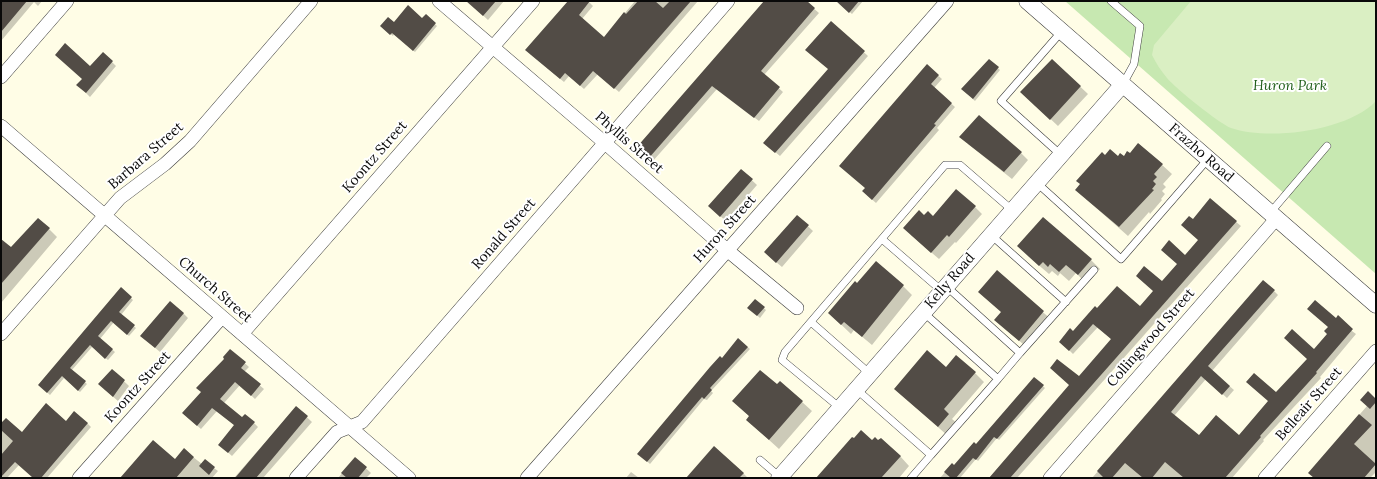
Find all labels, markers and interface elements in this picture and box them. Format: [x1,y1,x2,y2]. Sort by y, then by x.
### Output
park label: Huron Park [1253,78,1327,94]
street label: Phyllis Street [591,109,667,177]
street label: Koontz Street [339,118,411,196]
street label: Barbara Street [105,119,187,193]
street label: Frazho Road [1165,120,1237,186]
street label: Huron Street [690,192,760,266]
street label: Ronald Street [469,195,539,273]
street label: Kelly Road [921,250,979,312]
street label: Church Street [175,254,255,326]
street label: Collingwood Street [1104,285,1198,391]
street label: Koontz Street [102,348,174,426]
street label: Belleair Street [1272,364,1346,444]

